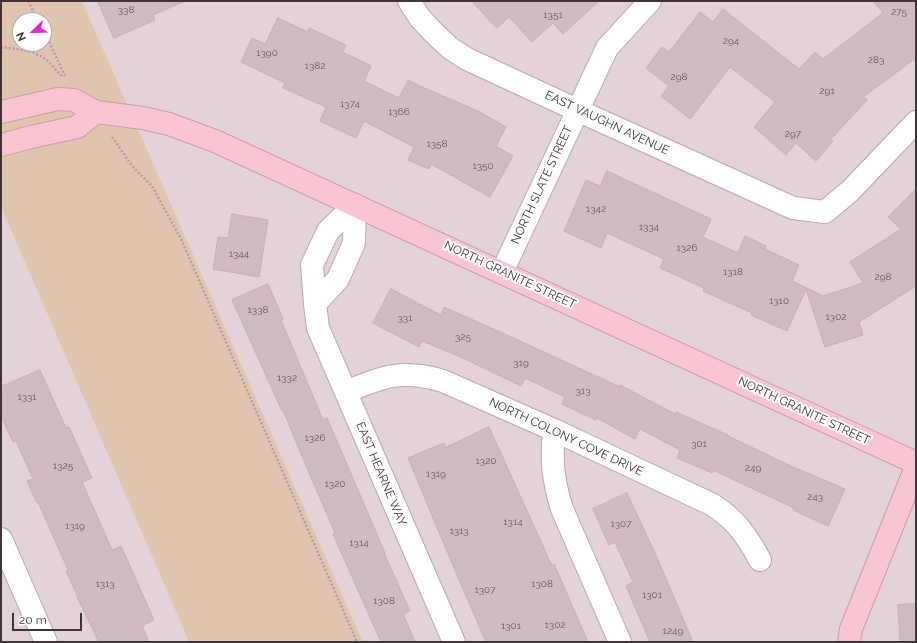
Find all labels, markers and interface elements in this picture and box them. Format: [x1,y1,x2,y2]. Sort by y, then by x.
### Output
house number: 338 [118,4,134,16]
house number: 275 [891,6,907,18]
house number: 1351 [543,9,563,21]
north arrow [12,12,52,52]
text: N [14,30,29,43]
house number: 294 [723,35,739,47]
house number: 1390 [256,47,278,59]
house number: 283 [868,54,884,66]
house number: 1382 [305,60,325,72]
house number: 298 [671,71,687,83]
house number: 291 [819,85,835,97]
street label: EAST VAUGHN AVENUE [543,88,671,158]
house number: 1374 [340,98,360,110]
house number: 1366 [388,106,410,118]
street label: NORTH SLATE STREET [508,124,576,246]
house number: 297 [785,128,801,140]
house number: 1358 [427,138,447,150]
house number: 1350 [472,160,494,172]
house number: 1342 [586,203,606,215]
house number: 1334 [639,221,659,233]
street label: NORTH GRANITE STREET [442,238,578,312]
house number: 1326 [677,242,697,254]
house number: 1344 [229,248,249,260]
house number: 1318 [723,266,743,278]
house number: 298 [875,271,891,283]
house number: 1310 [769,295,789,307]
house number: 1338 [248,304,268,316]
house number: 1302 [826,311,846,323]
house number: 331 [398,312,412,324]
house number: 325 [455,331,471,343]
house number: 319 [513,357,529,369]
house number: 1332 [277,372,297,384]
street label: NORTH GRANITE STREET [736,374,872,448]
house number: 313 [576,385,590,397]
house number: 1331 [17,391,37,403]
street label: NORTH COLONY COVE DRIVE [487,395,645,479]
street label: EAST HEARNE WAY [353,420,409,528]
house number: 1326 [305,432,325,444]
house number: 301 [691,438,707,450]
house number: 1320 [476,455,496,467]
house number: 1325 [53,460,73,472]
house number: 249 [745,462,761,474]
house number: 1319 [426,468,446,480]
house number: 1320 [325,478,345,490]
house number: 243 [807,491,823,503]
house number: 1314 [503,516,523,528]
house number: 1307 [610,518,632,530]
house number: 1319 [65,520,85,532]
house number: 1313 [449,525,469,537]
house number: 1314 [349,537,369,549]
house number: 1313 [95,578,115,590]
house number: 1308 [531,578,553,590]
house number: 1307 [474,584,496,596]
house number: 1301 [642,589,662,601]
house number: 1308 [373,595,395,607]
scale bar [14,605,84,631]
text: 20 m [19,613,47,627]
house number: 1302 [545,619,565,631]
house number: 1301 [501,620,521,632]
house number: 1249 [663,625,683,637]

